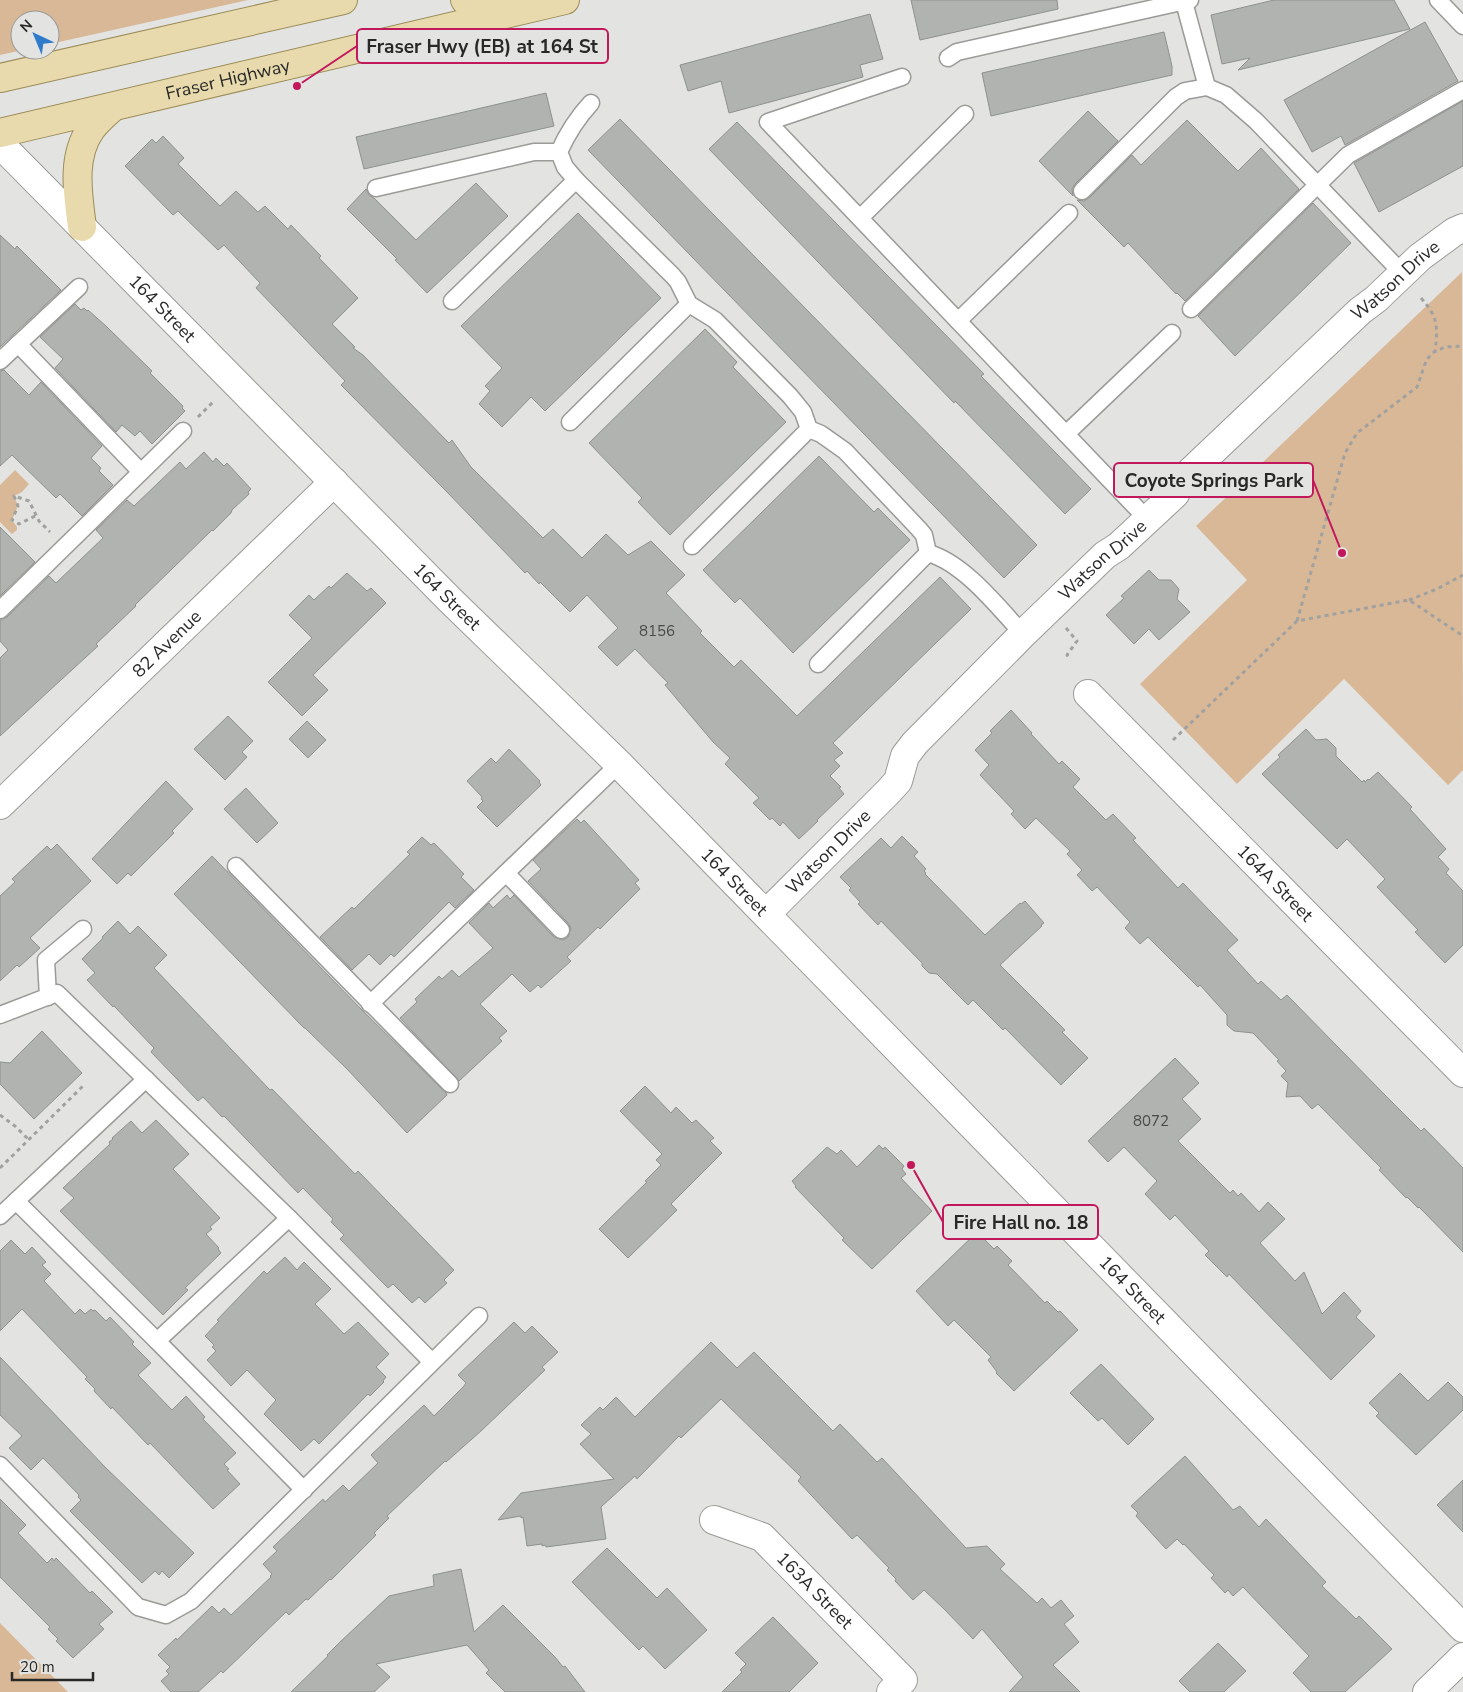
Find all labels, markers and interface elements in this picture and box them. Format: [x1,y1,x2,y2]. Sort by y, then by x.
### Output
north arrow [10,10,60,60]
text: N [16,16,37,36]
callout: Fraser Hwy (EB) at 164 St [357,29,608,63]
text: Fraser Hwy (EB) at 164 St [366,34,599,60]
street label: Fraser Highway [163,53,293,106]
street label: Watson Drive [1346,235,1444,326]
street label: 164 Street [123,269,202,348]
callout: Coyote Springs Park [1114,463,1313,497]
text: Coyote Springs Park [1125,468,1304,494]
street label: Watson Drive [1053,514,1152,606]
street label: 164 Street [408,558,486,636]
street label: 82 Avenue [127,605,207,683]
house number: 8156 [639,621,675,641]
street label: Watson Drive [781,804,876,899]
street label: 164A Street [1232,839,1319,927]
street label: 164 Street [695,843,773,922]
house number: 8072 [1133,1111,1169,1131]
callout: Fire Hall no. 18 [943,1205,1098,1239]
text: Fire Hall no. 18 [954,1210,1088,1236]
street label: 164 Street [1094,1250,1172,1329]
street label: 163A Street [771,1547,859,1635]
scale bar [12,1650,94,1682]
text: 20 m [20,1657,55,1677]

